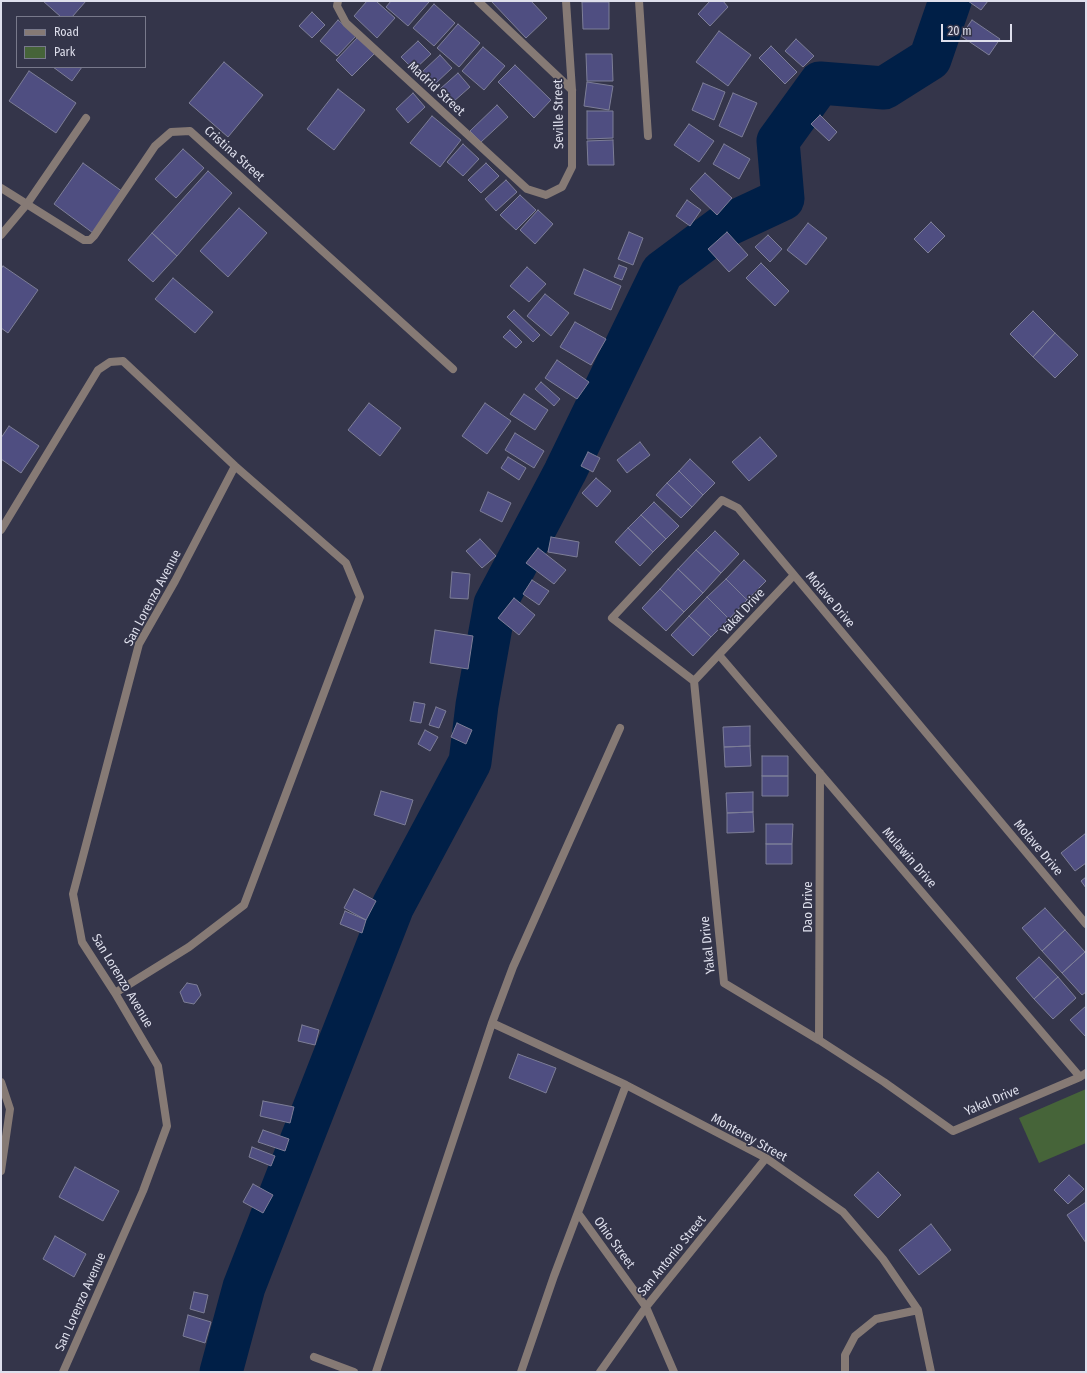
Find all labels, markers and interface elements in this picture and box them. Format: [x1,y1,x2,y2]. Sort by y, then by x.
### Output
legend [16,16,146,68]
scale bar [943,16,1014,42]
text: 20 m [948,24,972,38]
text: Road [54,25,79,39]
text: Park [54,45,75,59]
street label: Madrid Street [404,59,468,119]
street label: Seville Street [551,79,567,149]
street label: Cristina Street [201,123,267,185]
street label: San Lorenzo Avenue [121,547,185,649]
street label: Molave Drive [802,569,858,631]
street label: Yakal Drive [718,585,768,639]
street label: Molave Drive [1010,817,1066,879]
street label: Mulawin Drive [879,825,939,891]
street label: Dao Drive [800,881,816,933]
street label: Yakal Drive [697,915,719,975]
street label: San Lorenzo Avenue [88,931,156,1031]
street label: Yakal Drive [962,1083,1022,1119]
street label: Monterey Street [708,1111,790,1165]
street label: San Antonio Street [635,1213,709,1299]
street label: Ohio Street [590,1214,638,1272]
street label: San Lorenzo Avenue [52,1250,110,1354]

